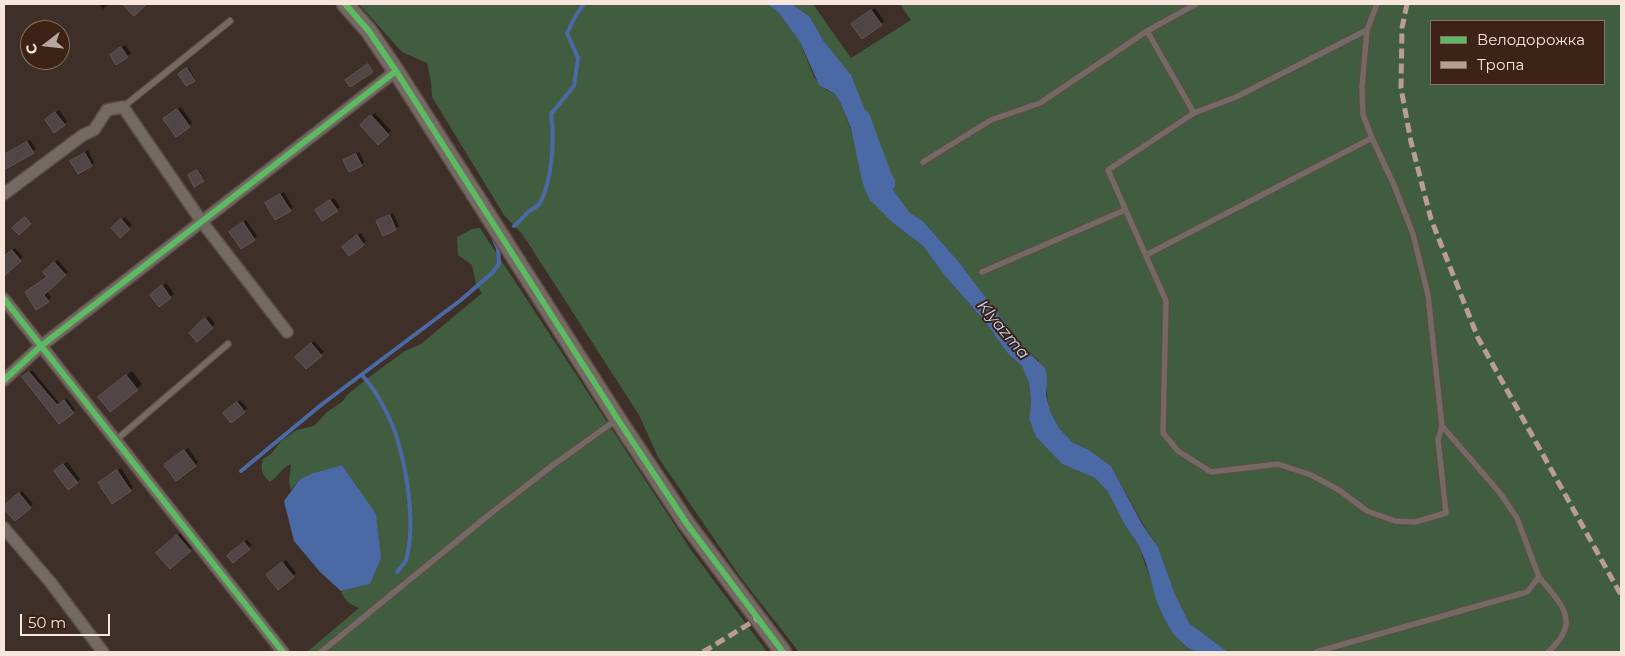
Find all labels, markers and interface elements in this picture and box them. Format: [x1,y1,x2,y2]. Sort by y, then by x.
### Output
north arrow [20,20,70,70]
legend [1430,20,1605,85]
text: Велодорожка [1477,30,1585,49]
text: С [21,41,42,56]
text: Тропа [1477,55,1524,74]
water label: Klyazma [973,297,1033,363]
scale bar [22,604,112,636]
text: 50 m [28,613,66,632]

